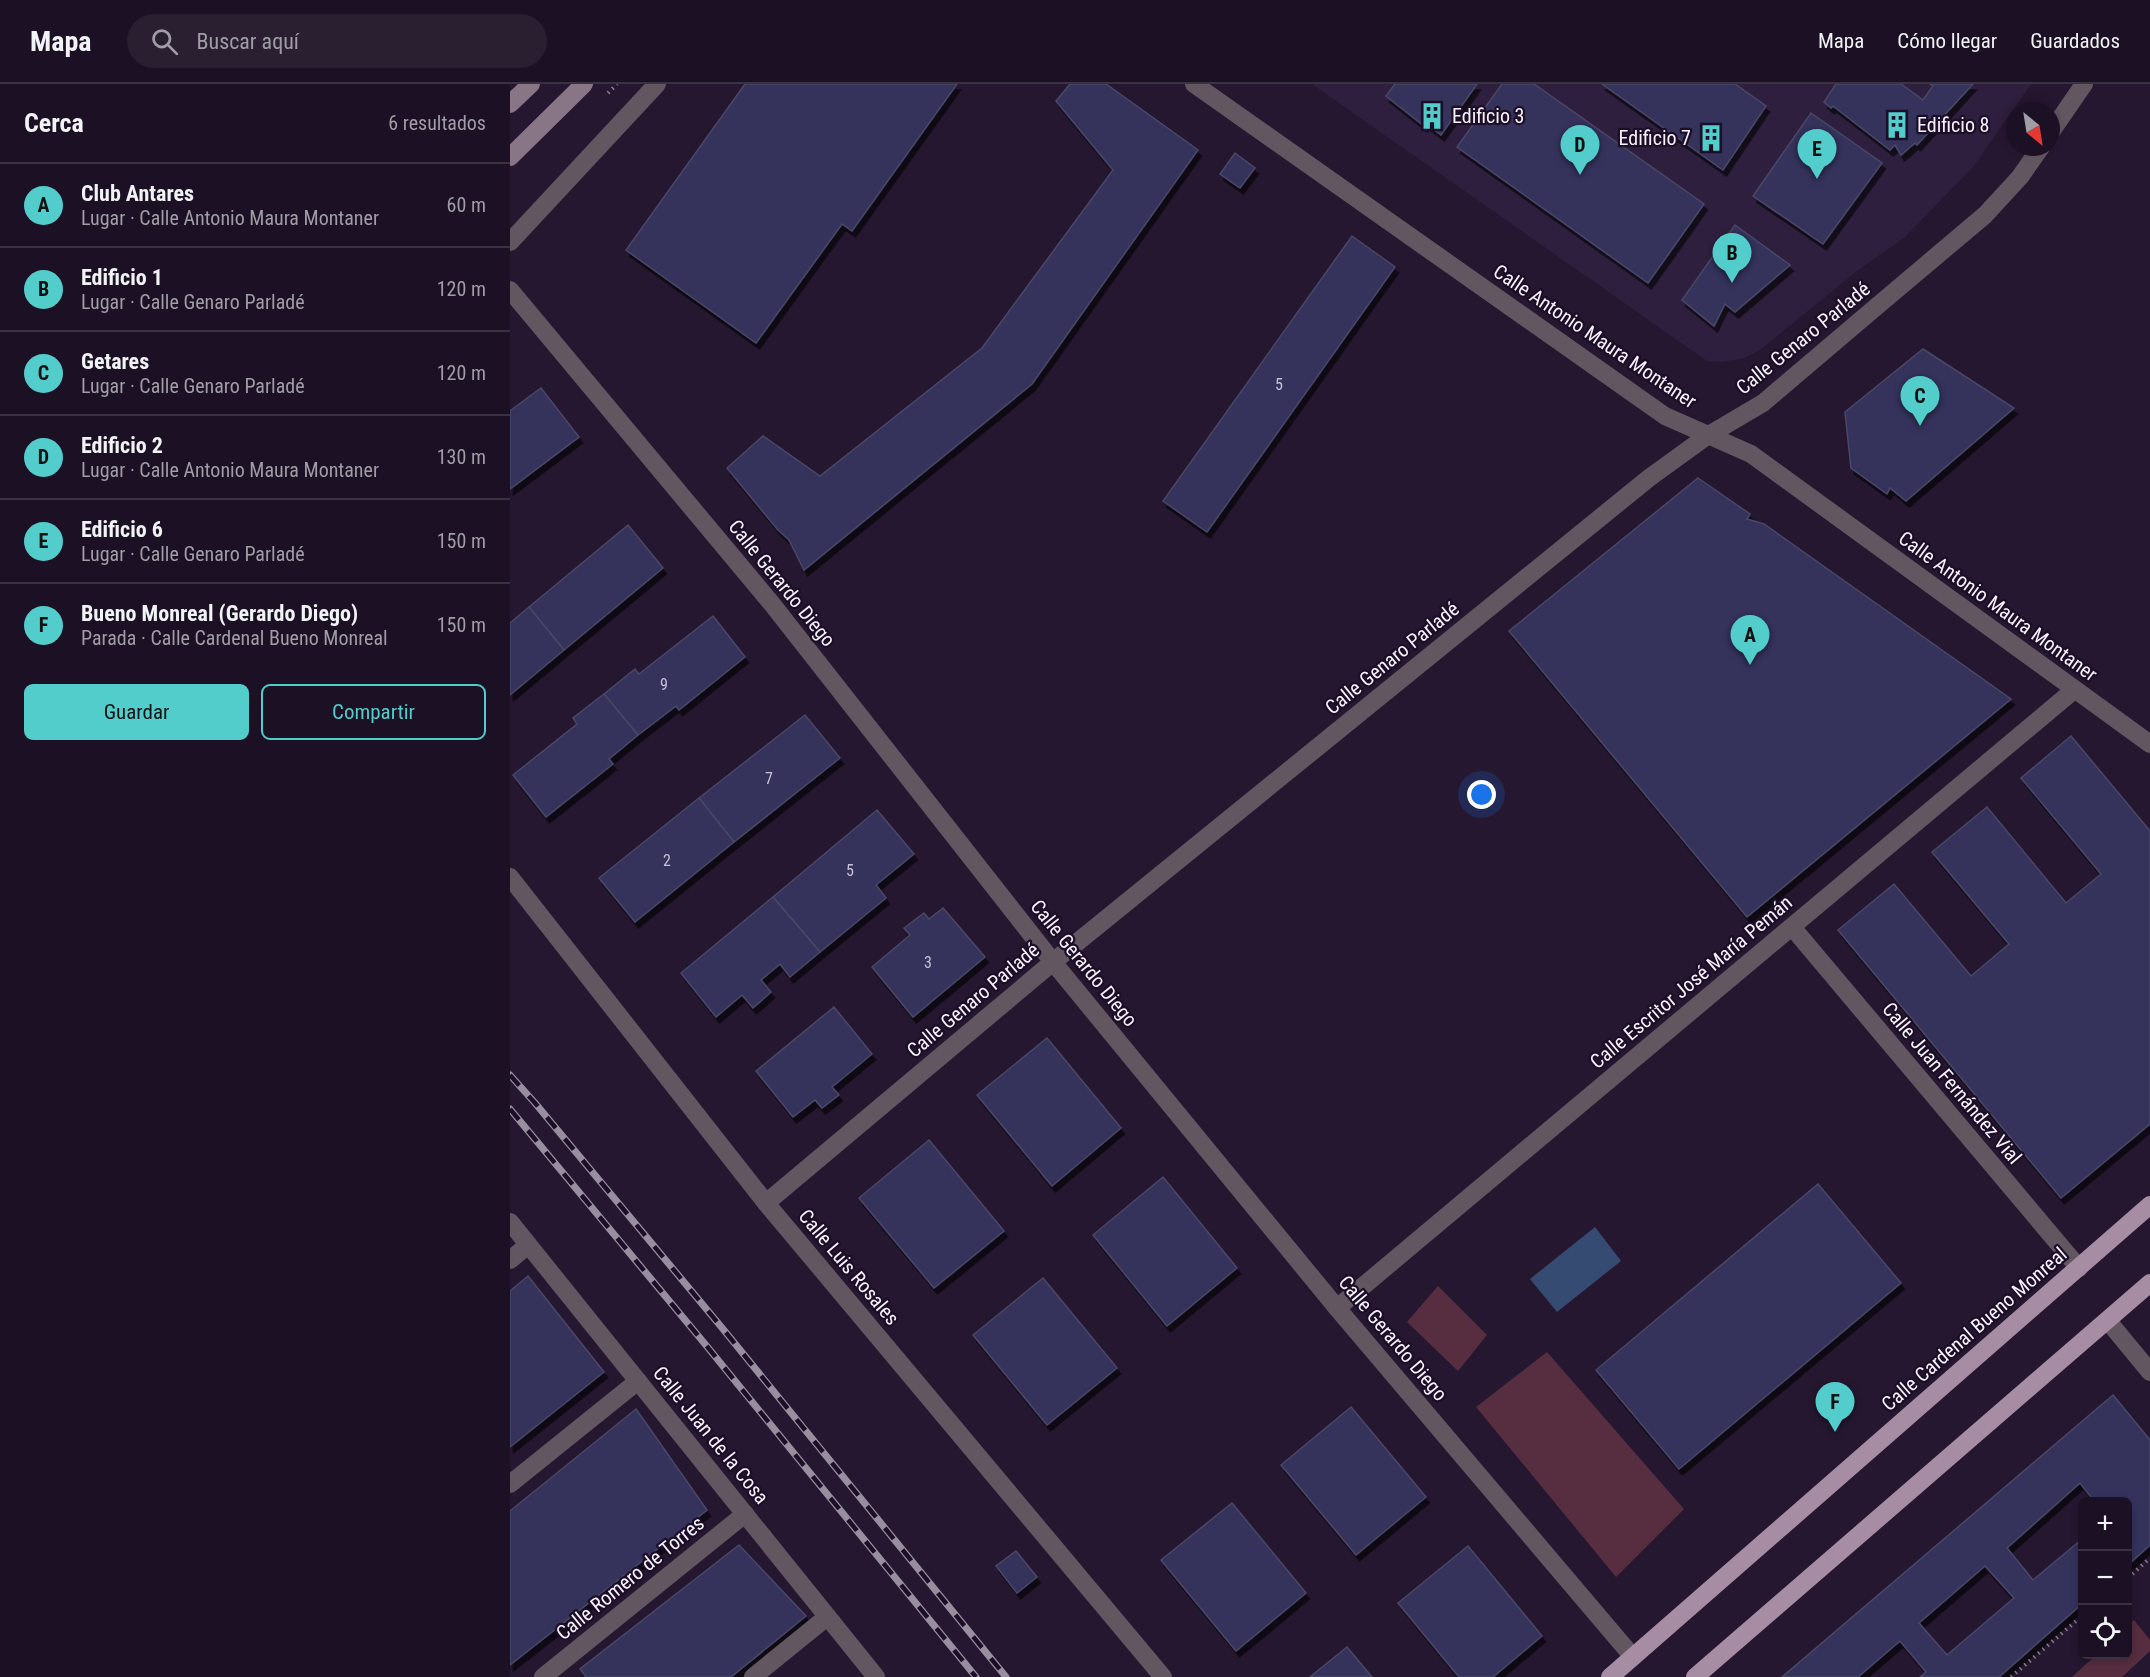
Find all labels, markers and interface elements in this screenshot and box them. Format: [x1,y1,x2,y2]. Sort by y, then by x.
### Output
search box [127,14,547,68]
text: Mapa [30,25,91,58]
icon: search [148,25,181,58]
text: Buscar aquí [196,29,299,54]
text: Mapa [1818,29,1864,53]
text: Cómo llegar [1897,29,1997,53]
text: Guardados [2030,29,2120,53]
building icon: Edificio 3 [1417,101,1447,131]
north arrow [2006,102,2060,156]
place label: Edificio 3 [1452,104,1524,128]
text: Cerca [24,108,84,138]
building icon: Edificio 8 [1882,110,1912,140]
text: 6 resultados [388,111,486,135]
place label: Edificio 8 [1917,113,1989,137]
building icon: Edificio 7 [1696,123,1726,153]
pin: D [1560,126,1600,175]
place label: Edificio 7 [1619,126,1691,150]
pin: E [1798,130,1836,179]
text: Club Antares [81,181,194,206]
text: A [38,193,49,217]
text: 60 m [447,193,486,217]
text: Lugar · Calle Antonio Maura Montaner [81,206,379,230]
pin: B [1712,234,1752,283]
street label: Calle Antonio Maura Montaner [1489,259,1701,413]
text: Edificio 1 [81,265,163,290]
text: B [38,277,49,301]
text: 120 m [437,277,486,301]
street label: Calle Genaro Parladé [1731,277,1875,399]
text: Lugar · Calle Genaro Parladé [81,290,305,314]
text: Getares [81,349,149,374]
text: C [38,361,49,385]
text: 120 m [437,361,486,385]
text: Lugar · Calle Genaro Parladé [81,374,305,398]
house number: 5 [1275,375,1283,394]
pin: C [1900,376,1940,426]
text: Edificio 2 [81,433,163,458]
text: D [38,445,49,469]
text: 130 m [437,445,486,469]
text: Lugar · Calle Antonio Maura Montaner [81,458,379,482]
street label: Calle Gerardo Diego [723,515,841,651]
text: Edificio 6 [81,517,163,542]
street label: Calle Antonio Maura Montaner [1894,526,2102,686]
text: E [39,529,48,553]
text: 150 m [437,529,486,553]
text: Lugar · Calle Genaro Parladé [81,542,305,566]
street label: Calle Genaro Parladé [1320,597,1464,719]
text: Bueno Monreal (Gerardo Diego) [81,601,358,626]
text: F [39,613,48,637]
text: 150 m [437,613,486,637]
pin: A [1730,616,1770,665]
text: Parada · Calle Cardenal Bueno Monreal [81,626,388,650]
house number: 9 [660,675,668,694]
button: Guardar [24,684,249,740]
button: Compartir [261,684,486,740]
house number: 7 [765,769,773,788]
your location [1467,780,1496,809]
house number: 2 [663,851,671,870]
house number: 5 [846,861,854,880]
street label: Calle Escritor José María Pemán [1585,890,1797,1074]
street label: Calle Gerardo Diego [1025,895,1143,1031]
street label: Calle Genaro Parladé [902,938,1044,1062]
house number: 3 [924,953,932,972]
street label: Calle Juan Fernández Vial [1877,997,2027,1169]
street label: Calle Luis Rosales [794,1204,904,1330]
street label: Calle Cardenal Bueno Monreal [1877,1242,2071,1416]
street label: Calle Gerardo Diego [1334,1270,1452,1406]
street label: Calle Juan de la Cosa [648,1361,774,1509]
pin: F [1816,1382,1854,1432]
map controls [2078,1497,2132,1659]
button: + [2078,1497,2132,1551]
street label: Calle Romero de Torres [551,1511,709,1645]
button: − [2078,1551,2132,1605]
button: locate [2078,1605,2132,1659]

